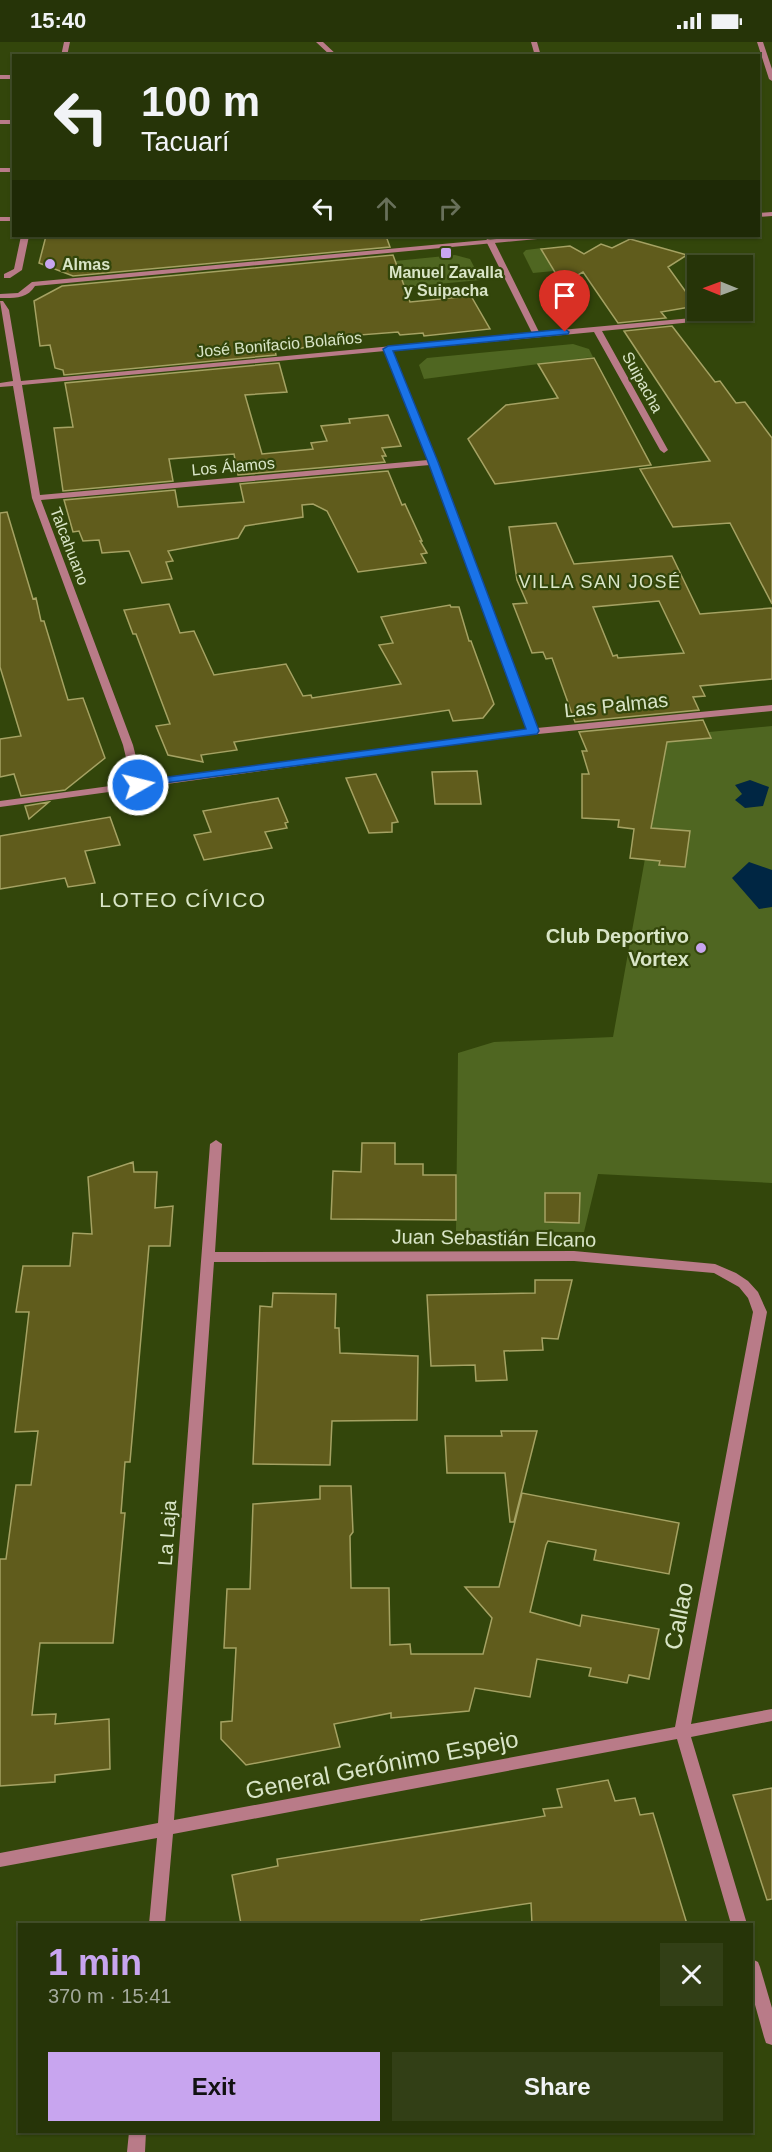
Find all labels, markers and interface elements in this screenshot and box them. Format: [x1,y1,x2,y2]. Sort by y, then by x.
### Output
text: 15:40 [30,8,86,33]
icon: left [42,78,120,156]
text: 100 m [141,78,260,125]
text: Tacuarí [141,127,230,157]
icon: left [307,192,340,225]
icon: ahead [370,192,403,225]
icon: right [433,192,466,225]
marker: Manuel Zavalla y Suipacha [439,246,453,260]
north arrow [687,255,753,321]
map controls [687,255,753,321]
place label: Almas [62,256,110,273]
marker: Almas [43,257,57,271]
place label: Manuel Zavalla y Suipacha [389,264,503,299]
pin [539,270,590,332]
icon: arrive [548,279,581,312]
street label: José Bonifacio Bolaños [195,329,363,360]
street label: Suipacha [619,349,666,416]
street label: Los Álamos [191,453,275,479]
street label: Talcahuano [47,505,92,588]
district label: VILLA SAN JOSÉ [518,572,682,592]
street label: Las Palmas [563,689,669,721]
position arrow [106,753,170,817]
district label: LOTEO CÍVICO [99,888,267,911]
place label: Club Deportivo Vortex [546,925,689,970]
marker: Club Deportivo Vortex [694,941,708,955]
street label: Juan Sebastián Elcano [392,1225,596,1251]
street label: La Laja [154,1499,180,1566]
street label: Callao [659,1580,698,1652]
street label: General Gerónimo Espejo [243,1725,521,1804]
text: 1 min [48,1942,142,1983]
button: close [660,1943,723,2006]
text: 370 m · 15:41 [48,1985,171,2007]
button: Exit [48,2052,380,2121]
button: Share [392,2052,723,2121]

